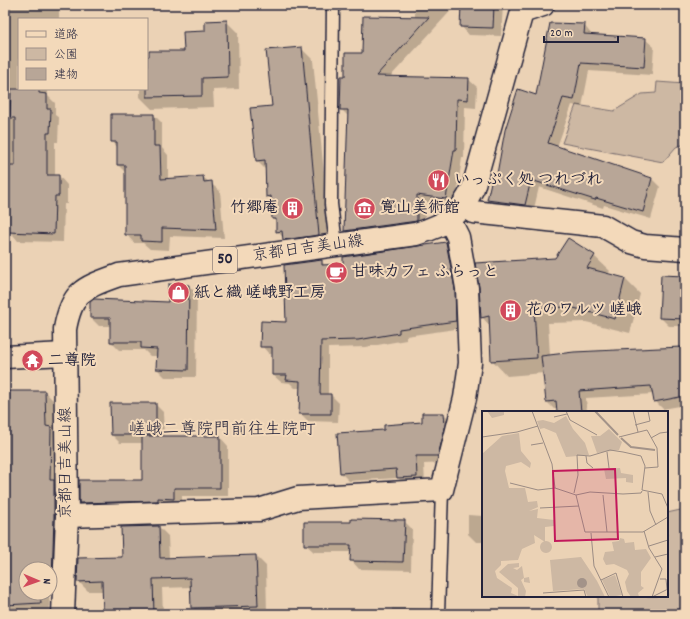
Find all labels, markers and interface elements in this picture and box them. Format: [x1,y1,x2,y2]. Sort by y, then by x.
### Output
legend [18,18,148,90]
scale bar [544,18,618,44]
text: 20 m [550,25,573,42]
text: 道路 [54,27,78,44]
text: 公園 [54,47,78,64]
text: 建物 [54,67,78,84]
restaurant icon: いっぷく処 つれづれ [426,167,452,193]
place label: いっぷく処 つれづれ [454,169,602,192]
building icon: 竹郷庵 [280,195,306,221]
museum icon: 寛山美術館 [352,195,378,221]
place label: 竹郷庵 [230,197,278,220]
place label: 寛山美術館 [380,197,460,220]
street label: 京都日吉美山線 [251,230,365,268]
road number: 50 [213,247,237,273]
cafe icon: 甘味カフェ ふらっと [324,259,350,285]
place label: 甘味カフェ ふらっと [352,261,498,284]
shop icon: 紙と織 嵯峨野工房 [166,280,192,306]
place label: 紙と織 嵯峨野工房 [194,282,326,305]
building icon: 花のワルツ 嵯峨 [498,297,524,323]
place label: 花のワルツ 嵯峨 [526,299,642,322]
temple icon: 二尊院 [19,348,45,374]
place label: 二尊院 [48,350,96,373]
street label: 京都日吉美山線 [55,407,78,519]
inset map [482,411,668,597]
district label: 嵯峨二尊院門前往生院町 [129,419,316,443]
north arrow [18,561,58,601]
text: N [38,578,54,585]

